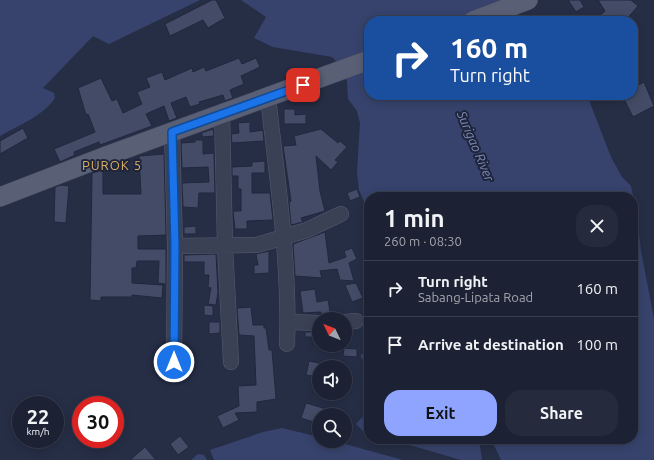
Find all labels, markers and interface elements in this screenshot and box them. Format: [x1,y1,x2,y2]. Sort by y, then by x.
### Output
icon: right [384,32,436,84]
text: 160 m [450,32,528,63]
text: Turn right [450,65,530,85]
pin [286,68,320,102]
icon: arrive [292,74,314,96]
water label: Surigao River [455,108,497,184]
district label: PUROK 5 [82,158,142,172]
text: 1 min [384,205,445,232]
button: close [576,205,618,247]
text: 260 m · 08:30 [384,234,462,248]
text: Turn right [418,273,488,290]
icon: right [384,278,406,300]
text: 160 m [576,280,618,297]
text: Sabang-Lipata Road [418,290,533,304]
north arrow [312,312,352,352]
map controls [312,312,352,448]
icon: arrive [384,334,406,356]
text: Arrive at destination [418,336,564,353]
text: 100 m [576,336,618,353]
position arrow [153,341,195,383]
button: sound [312,360,352,400]
button: Exit [384,390,497,436]
button: Share [505,390,618,436]
speed limit sign: 30 [72,396,124,448]
text: 22 [27,405,49,428]
button: search [312,408,352,448]
text: km/h [26,426,50,437]

